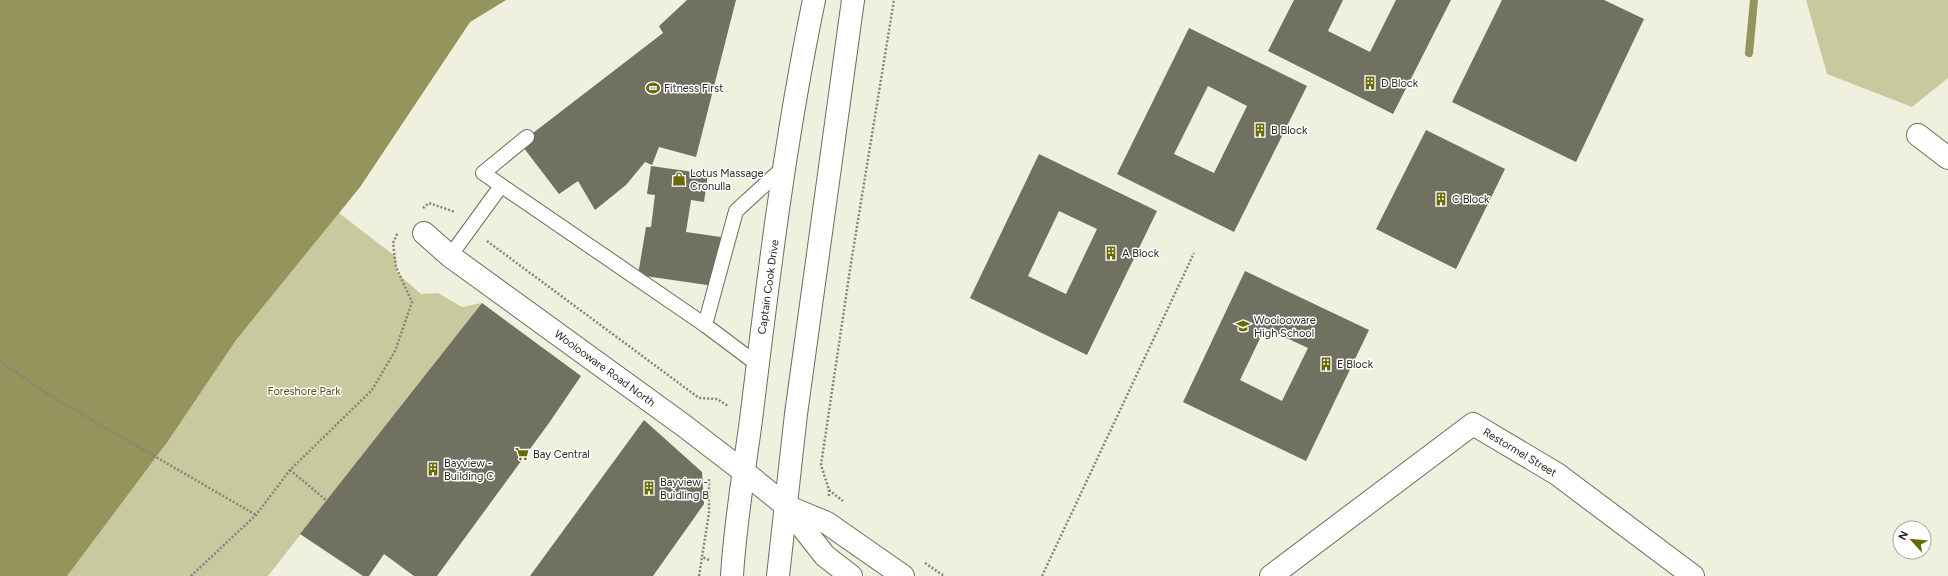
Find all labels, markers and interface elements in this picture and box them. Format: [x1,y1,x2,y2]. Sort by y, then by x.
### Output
building icon: D Block [1362,75,1378,91]
place label: D Block [1381,77,1419,90]
sports icon: Fitness First [645,80,661,96]
place label: Fitness First [664,82,723,95]
building icon: B Block [1252,122,1268,138]
place label: B Block [1271,124,1308,137]
place label: Lotus Massage Cronulla [690,167,763,193]
shop icon: Lotus Massage Cronulla [671,171,687,187]
building icon: C Block [1433,191,1449,207]
place label: C Block [1452,193,1490,206]
street label: Captain Cook Drive [755,239,782,335]
building icon: A Block [1103,245,1119,261]
place label: A Block [1122,247,1160,260]
place label: Woolooware High School [1254,314,1316,340]
school or university icon: Woolooware High School [1235,318,1251,334]
street label: Woolooware Road North [552,327,658,409]
building icon: E Block [1318,356,1334,372]
place label: E Block [1337,358,1374,371]
park label: Foreshore Park [267,385,341,398]
street label: Restormel Street [1481,425,1559,480]
supermarket icon: Bay Central [514,446,530,462]
place label: Bay Central [533,448,590,461]
place label: Bayview - Building C [444,457,494,483]
building icon: Bayview - Building C [425,461,441,477]
place label: Bayview - Buidling B [660,476,709,502]
building icon: Bayview - Buidling B [641,480,657,496]
north arrow [1892,520,1932,560]
text: N [1896,529,1911,542]

